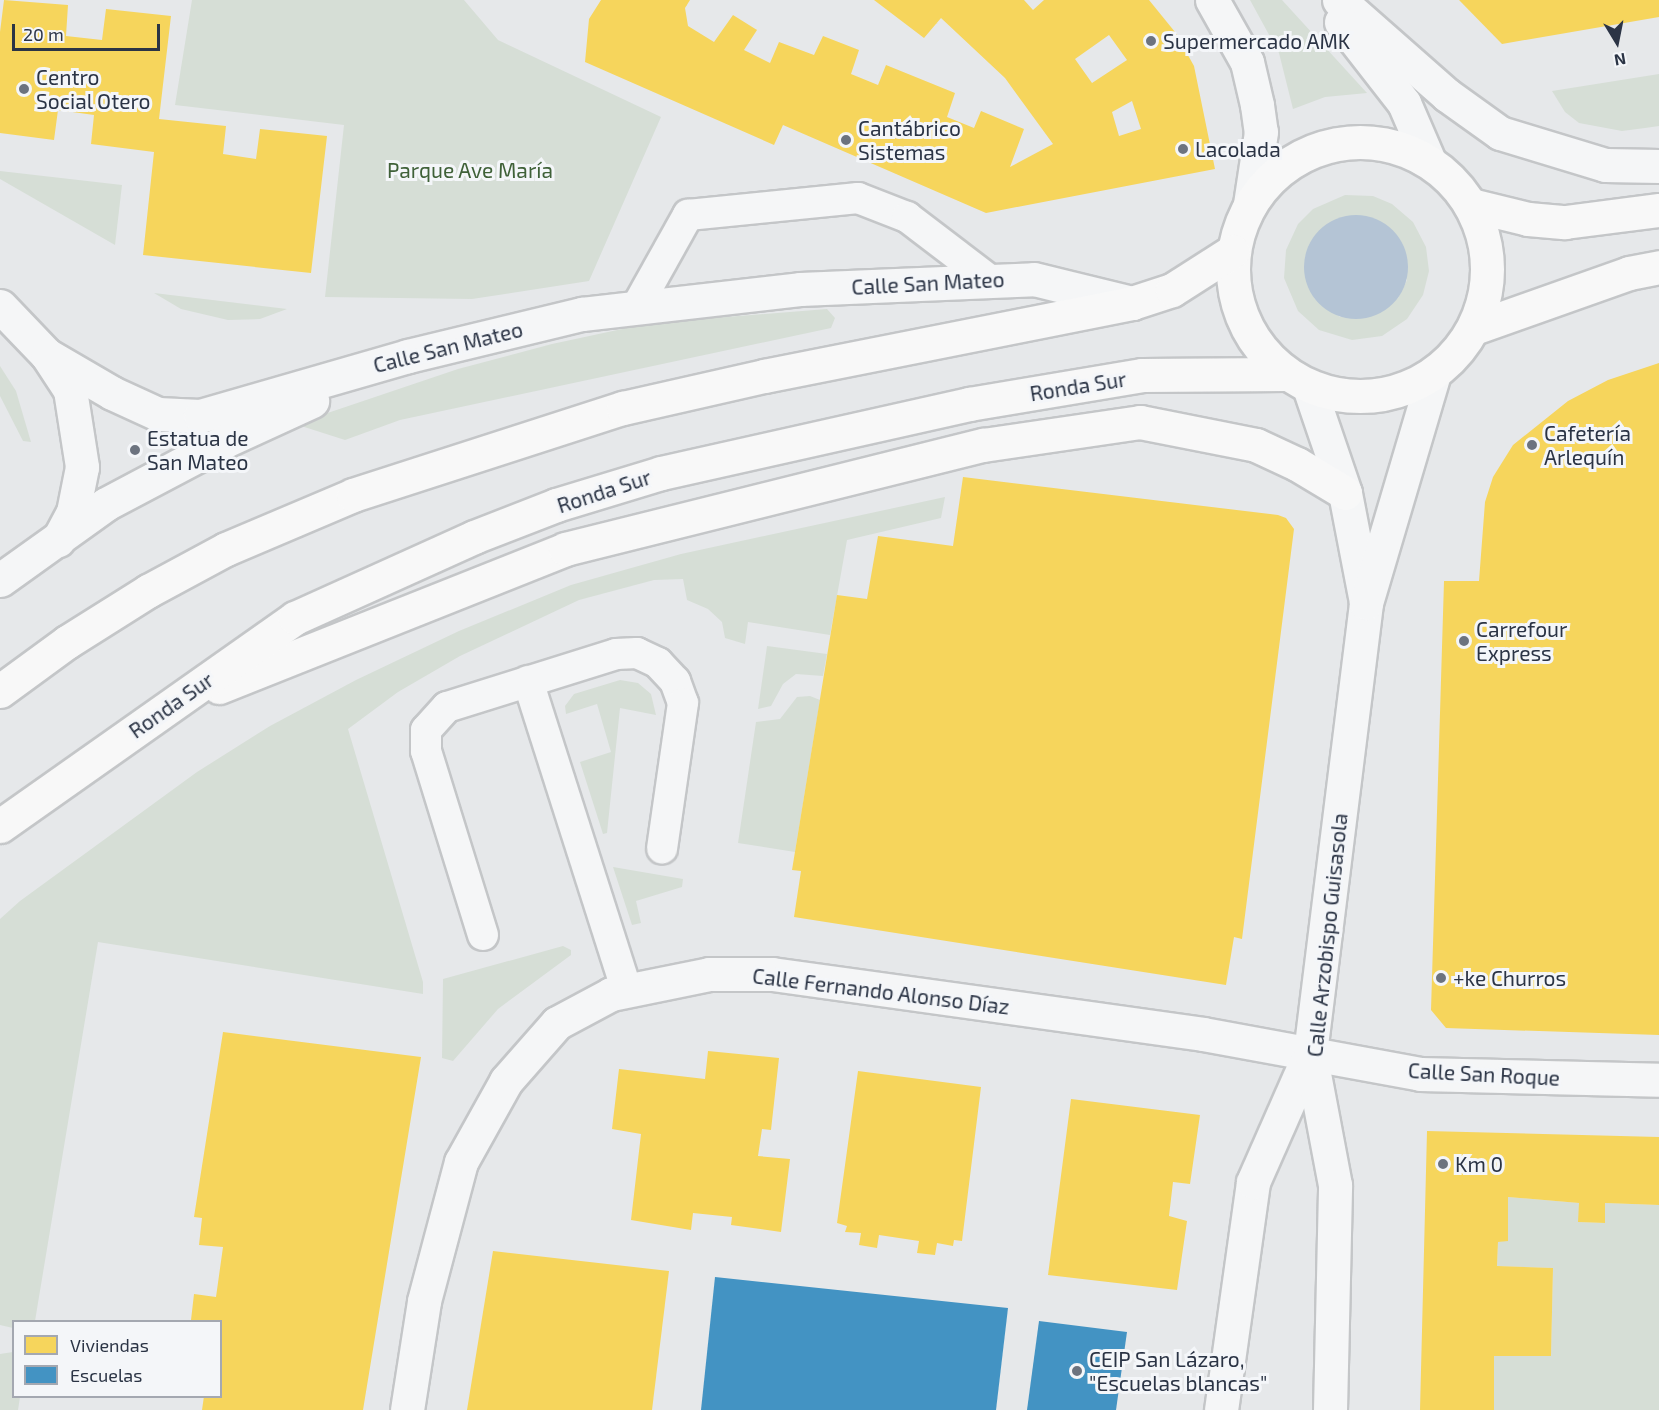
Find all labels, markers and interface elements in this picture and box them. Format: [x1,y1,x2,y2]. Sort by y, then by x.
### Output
scale bar [15,12,164,50]
north arrow [1587,12,1647,72]
text: 20 m [23,23,64,45]
place label: Supermercado AMK [1163,28,1351,54]
marker: Supermercado AMK [1144,34,1158,48]
text: N [1613,50,1628,71]
place label: Centro Social Otero [36,64,151,114]
marker: Centro Social Otero [17,82,31,96]
place label: Cantábrico Sistemas [858,115,961,165]
marker: Cantábrico Sistemas [839,133,853,147]
place label: Lacolada [1195,136,1281,162]
marker: Lacolada [1176,142,1190,156]
park label: Parque Ave María [387,157,553,183]
street label: Calle San Mateo [851,266,1005,300]
street label: Calle San Mateo [371,316,525,378]
street label: Ronda Sur [1028,366,1128,406]
place label: Cafetería Arlequín [1544,420,1631,470]
place label: Estatua de San Mateo [147,425,248,475]
marker: Cafetería Arlequín [1525,438,1539,452]
marker: Estatua de San Mateo [128,443,142,457]
street label: Ronda Sur [554,464,654,518]
place label: Carrefour Express [1476,616,1567,666]
marker: Carrefour Express [1457,634,1471,648]
street label: Ronda Sur [124,667,218,743]
street label: Calle Arzobispo Guisasola [1302,812,1352,1058]
street label: Calle Fernando Alonso Díaz [751,963,1011,1019]
place label: +ke Churros [1453,965,1566,991]
marker: +ke Churros [1434,971,1448,985]
street label: Calle San Roque [1407,1057,1561,1091]
place label: Km 0 [1455,1151,1503,1177]
marker: Km 0 [1436,1157,1450,1171]
legend [12,1320,222,1398]
text: Viviendas [70,1334,149,1356]
place label: CEIP San Lázaro, "Escuelas blancas" [1089,1346,1267,1396]
text: Escuelas [70,1364,142,1386]
marker: CEIP San Lázaro, "Escuelas blancas" [1070,1364,1084,1378]

